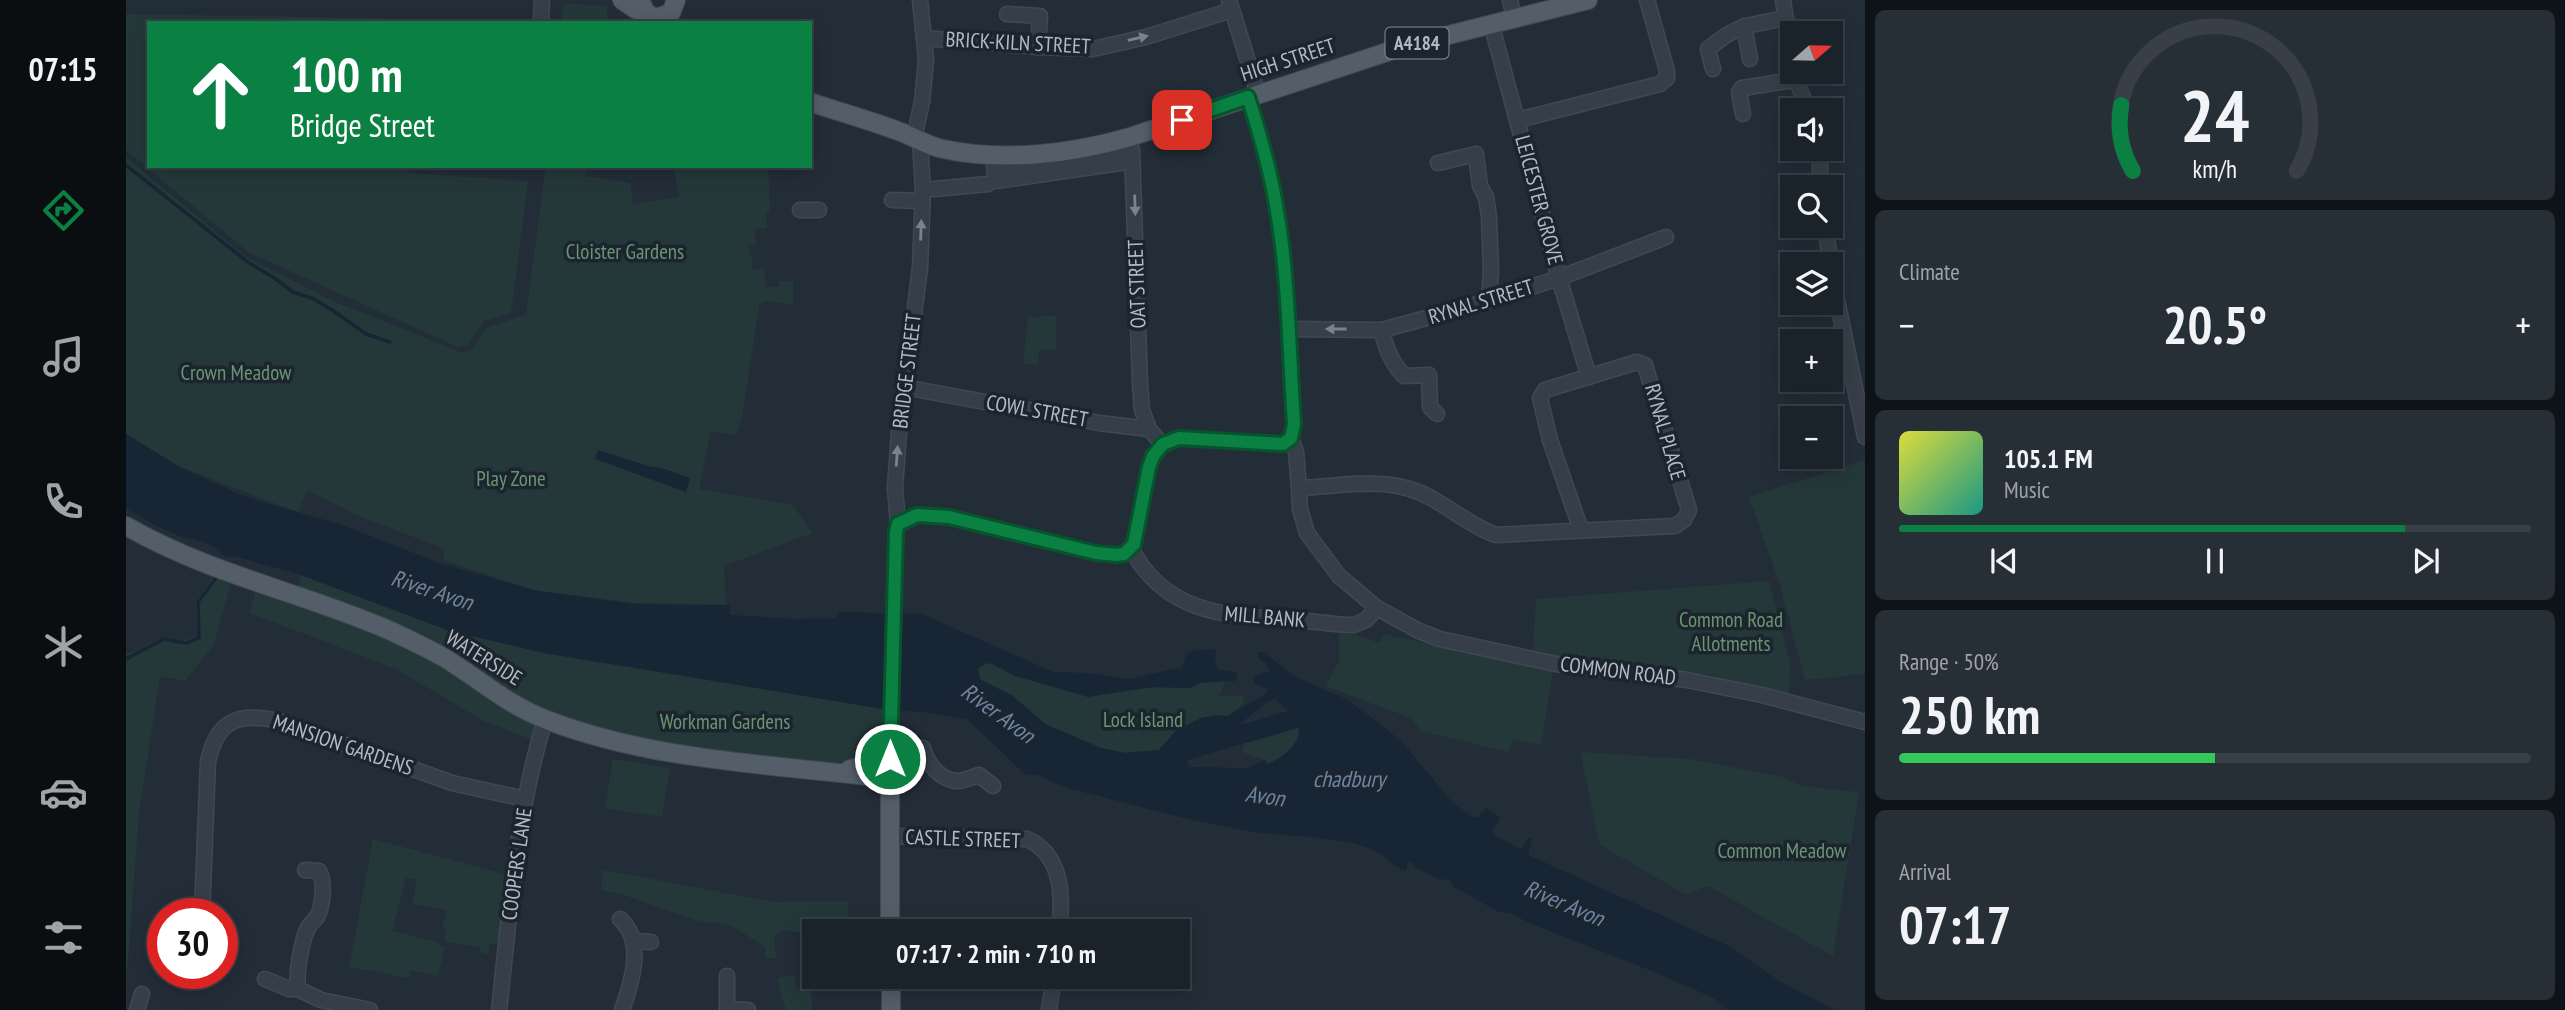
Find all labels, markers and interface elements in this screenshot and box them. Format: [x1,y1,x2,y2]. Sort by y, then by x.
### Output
north arrow [1780,21,1843,84]
map controls [1780,21,1843,469]
street label: BRICK-KILN STREET [945,25,1092,60]
road number: A4184 [1386,28,1448,58]
street label: HIGH STREET [1237,31,1339,88]
one-way arrow [1127,32,1149,43]
text: 100 m [290,42,403,106]
text: 07:15 [28,48,98,90]
icon: ahead [175,49,266,140]
text: 24 [2180,67,2250,161]
pin [1152,90,1212,150]
button: sound [1780,98,1843,161]
icon: arrive [1163,101,1201,139]
text: Bridge Street [290,104,435,146]
street label: LEICESTER GROVE [1509,132,1570,267]
text: km/h [2193,153,2237,185]
button: search [1780,175,1843,238]
icon: directions [39,186,88,235]
one-way arrow [1129,195,1141,217]
one-way arrow [916,219,927,241]
park label: Cloister Gardens [566,238,684,265]
street label: OAT STREET [1121,239,1152,329]
button: layers [1780,252,1843,315]
text: Climate [1899,257,1960,286]
street label: RYNAL STREET [1425,273,1537,330]
text: 20.5° [2163,291,2267,358]
text: − [1899,300,1915,349]
text: + [2515,300,2531,349]
street label: BRIDGE STREET [886,311,927,430]
one-way arrow [1324,324,1346,335]
button: + [1780,329,1843,392]
icon: music [39,332,88,381]
park label: Crown Meadow [181,359,292,386]
street label: RYNAL PLACE [1639,381,1692,483]
street label: COWL STREET [984,388,1091,433]
button: − [1780,406,1843,469]
text: 105.1 FM [2004,442,2093,475]
one-way arrow [892,445,903,467]
park label: Play Zone [476,465,546,492]
text: Music [2004,475,2050,504]
icon: phone [39,477,88,526]
icon: previous [1985,542,2023,580]
icon: pause [2196,542,2234,580]
icon: next [2407,542,2445,580]
water label: River Avon [388,563,478,617]
street label: MILL BANK [1224,600,1307,633]
park label: Common Road Allotments [1679,606,1783,657]
icon: climate [39,622,88,671]
street label: WATERSIDE [441,624,527,691]
text: Range · 50% [1899,647,1999,676]
street label: COMMON ROAD [1559,650,1677,691]
water label: River Avon [956,676,1042,750]
text: 250 km [1899,681,2040,748]
park label: Lock Island [1103,706,1183,733]
street label: MANSION GARDENS [270,708,417,781]
park label: Workman Gardens [660,708,790,735]
position arrow [853,722,927,796]
water label: chadbury [1313,764,1389,793]
icon: car [39,768,88,817]
water label: Avon [1244,778,1288,813]
street label: COOPERS LANE [495,806,538,922]
street label: CASTLE STREET [905,823,1022,854]
park label: Common Meadow [1717,837,1847,864]
text: Arrival [1899,857,1951,886]
water label: River Avon [1520,873,1610,933]
text: 07:17 [1899,891,2011,958]
speed limit sign: 30 [147,898,238,989]
icon: filters [39,913,88,962]
text: 07:17 · 2 min · 710 m [896,937,1096,970]

